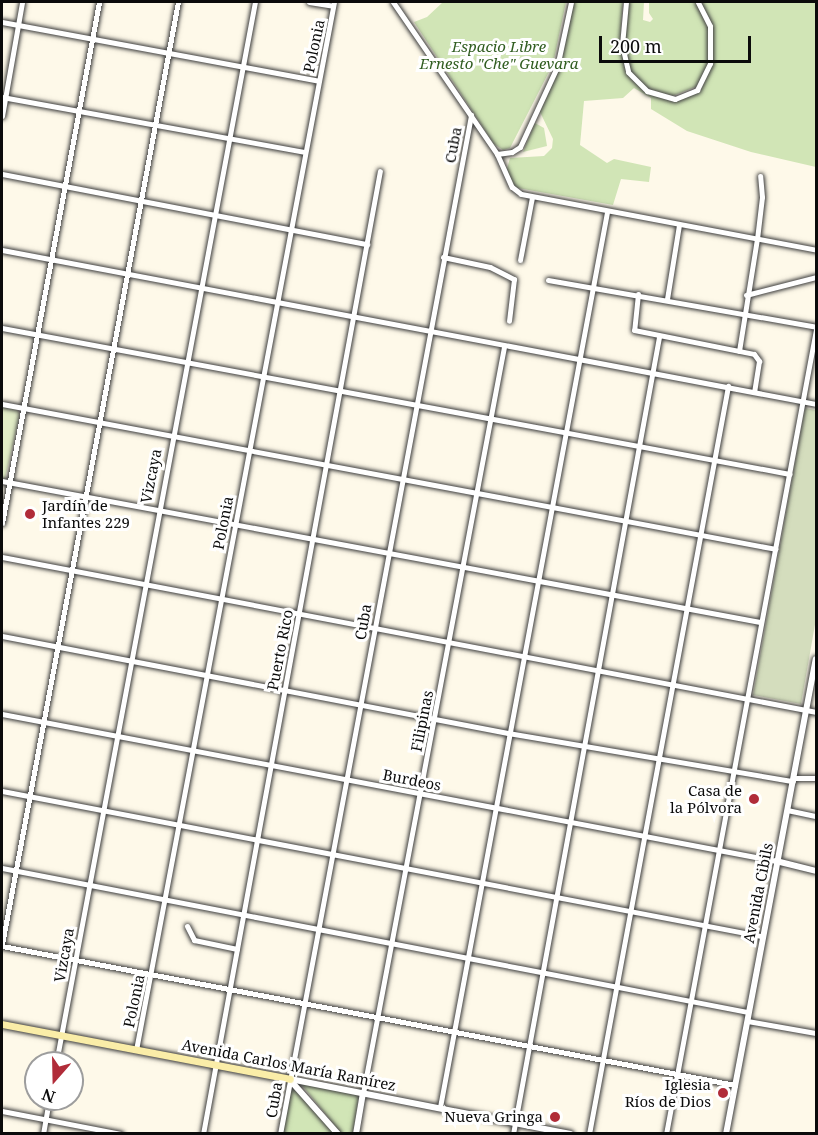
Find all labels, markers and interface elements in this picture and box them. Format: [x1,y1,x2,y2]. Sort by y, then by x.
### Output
street label: Polonia [300,18,328,74]
scale bar [602,24,754,62]
text: 200 m [610,34,662,58]
park label: Espacio Libre Ernesto "Che" Guevara [420,37,578,72]
street label: Cuba [441,125,465,165]
street label: Vizcaya [137,447,165,505]
street label: Polonia [209,495,237,551]
place label: Jardín de Infantes 229 [42,496,130,531]
marker: Jardín de Infantes 229 [23,507,37,521]
street label: Cuba [351,603,375,641]
street label: Puerto Rico [263,608,297,692]
street label: Filipinas [407,689,437,753]
street label: Burdeos [381,766,443,794]
place label: Casa de la Pólvora [670,781,742,816]
marker: Casa de la Pólvora [747,792,761,806]
street label: Avenida Cibils [739,841,777,945]
street label: Vizcaya [50,926,78,984]
street label: Polonia [120,973,148,1029]
street label: Avenida Carlos María Ramírez [180,1035,398,1095]
north arrow [24,1051,84,1111]
place label: Iglesia Ríos de Dios [625,1075,711,1110]
street label: Cuba [262,1081,286,1119]
text: N [39,1084,58,1109]
marker: Iglesia Ríos de Dios [716,1086,730,1100]
place label: Nueva Gringa [444,1108,543,1126]
marker: Nueva Gringa [548,1110,562,1124]

